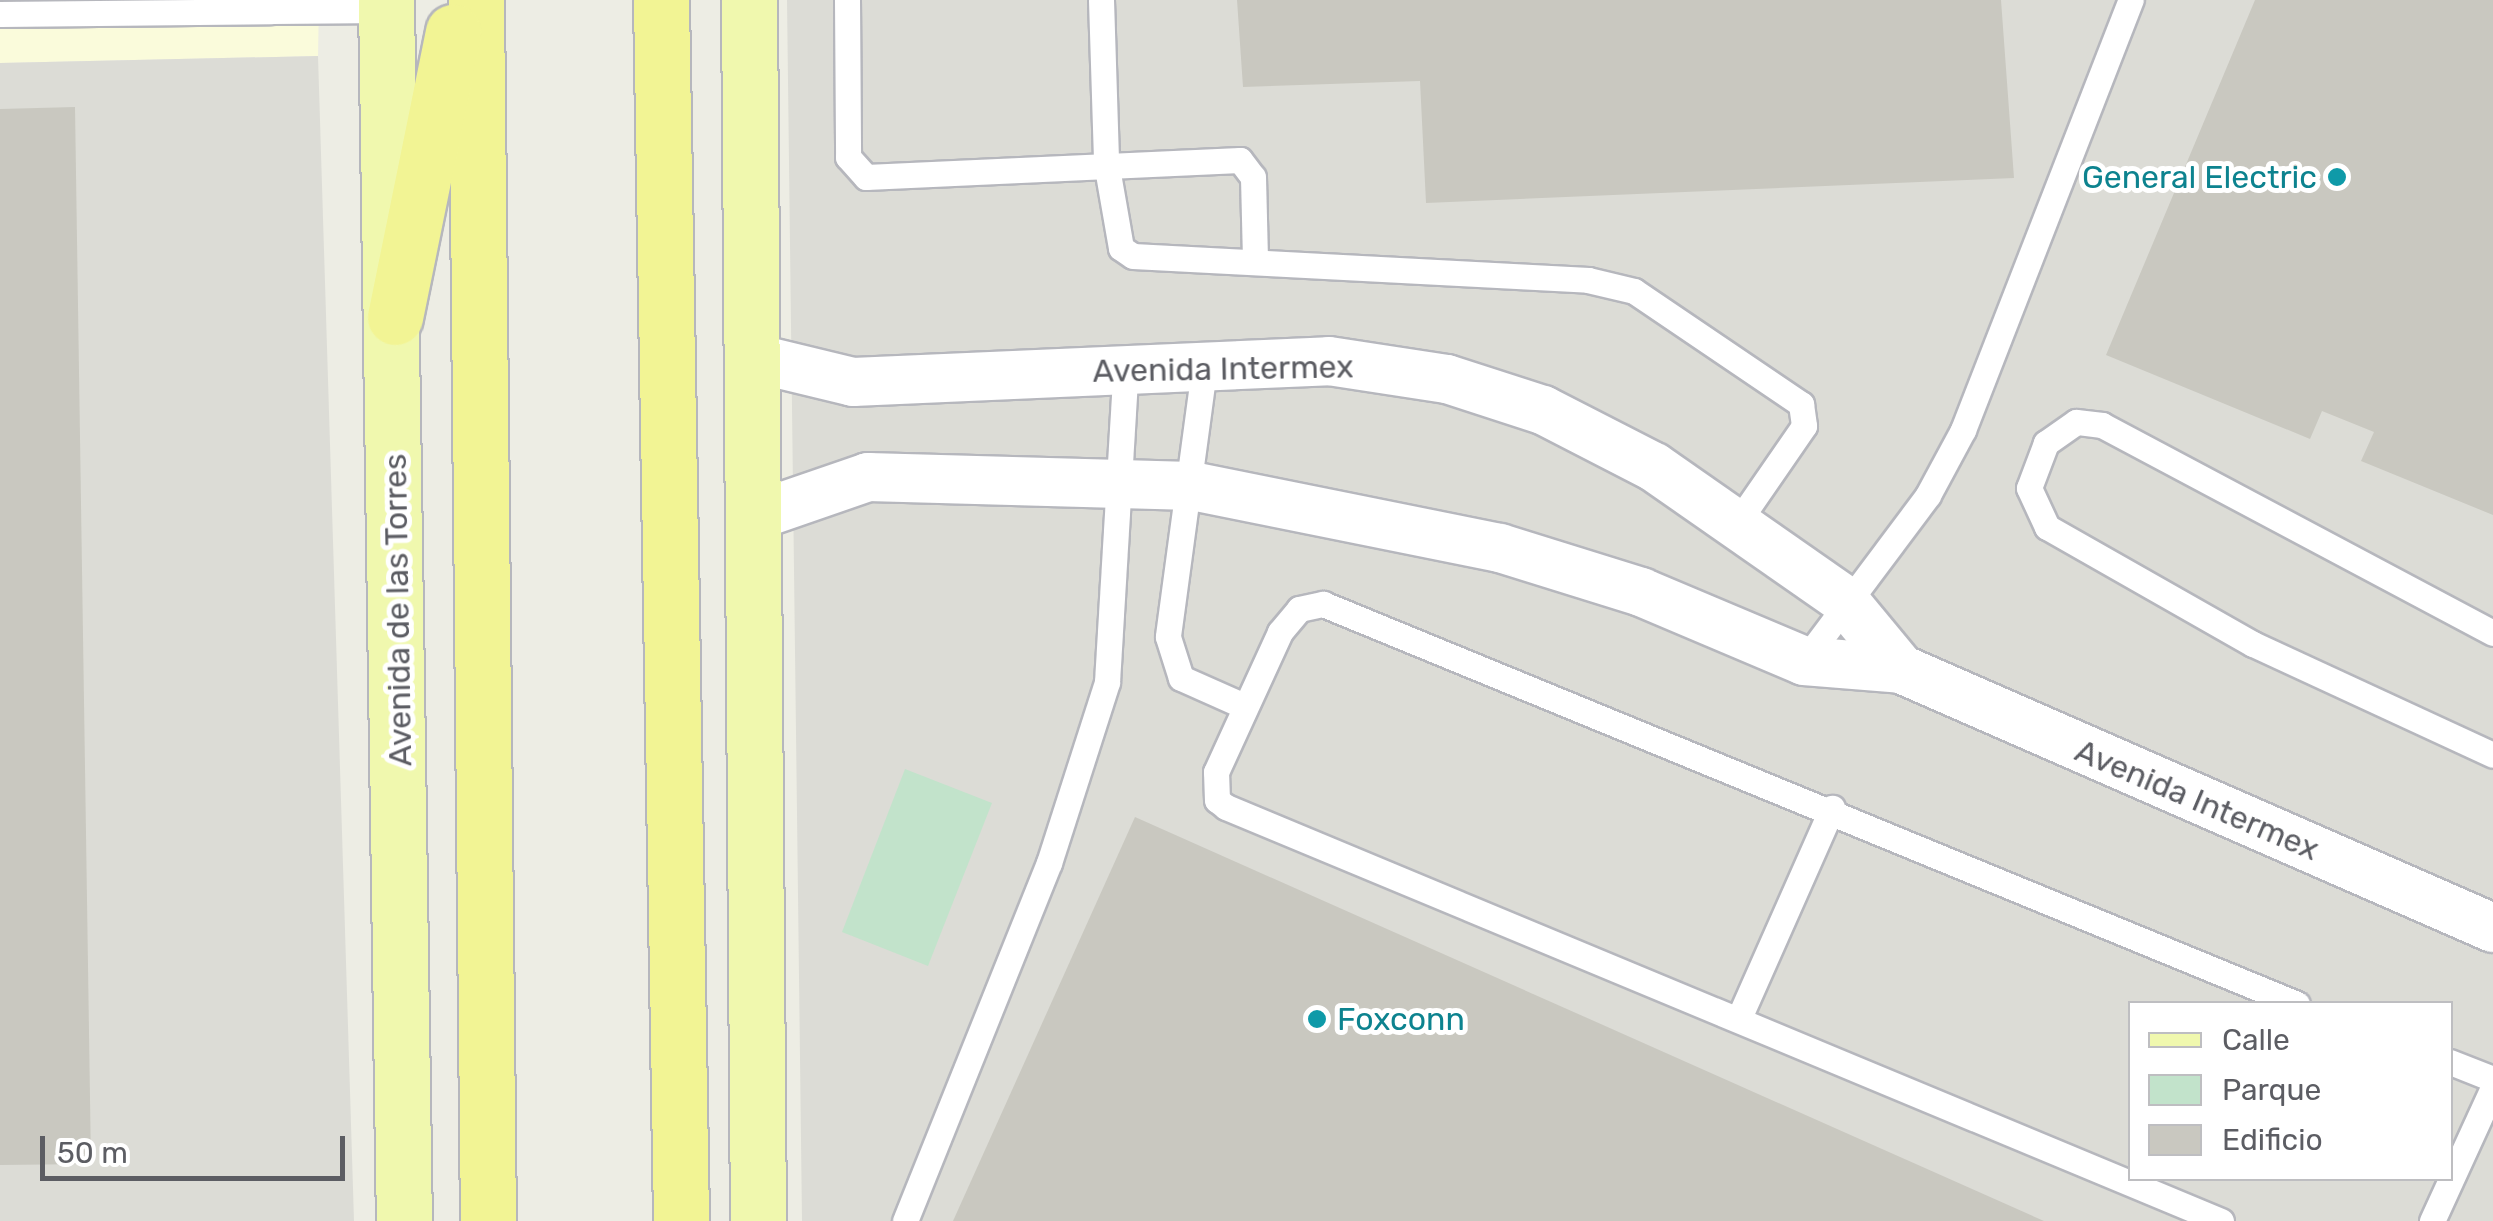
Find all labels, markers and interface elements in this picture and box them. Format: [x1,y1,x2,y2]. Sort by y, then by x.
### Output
place label: General Electric [2082,158,2317,196]
marker: General Electric [2326,166,2348,188]
street label: Avenida Intermex [1092,348,1354,390]
street label: Avenida de las Torres [376,453,420,767]
street label: Avenida Intermex [2069,731,2325,869]
place label: Foxconn [1337,1000,1465,1038]
legend [2128,1001,2453,1181]
marker: Foxconn [1306,1008,1328,1030]
text: Calle [2222,1022,2290,1058]
text: Parque [2222,1072,2321,1108]
scale bar [45,1116,350,1178]
text: Edificio [2222,1122,2323,1158]
text: 50 m [57,1135,128,1171]

